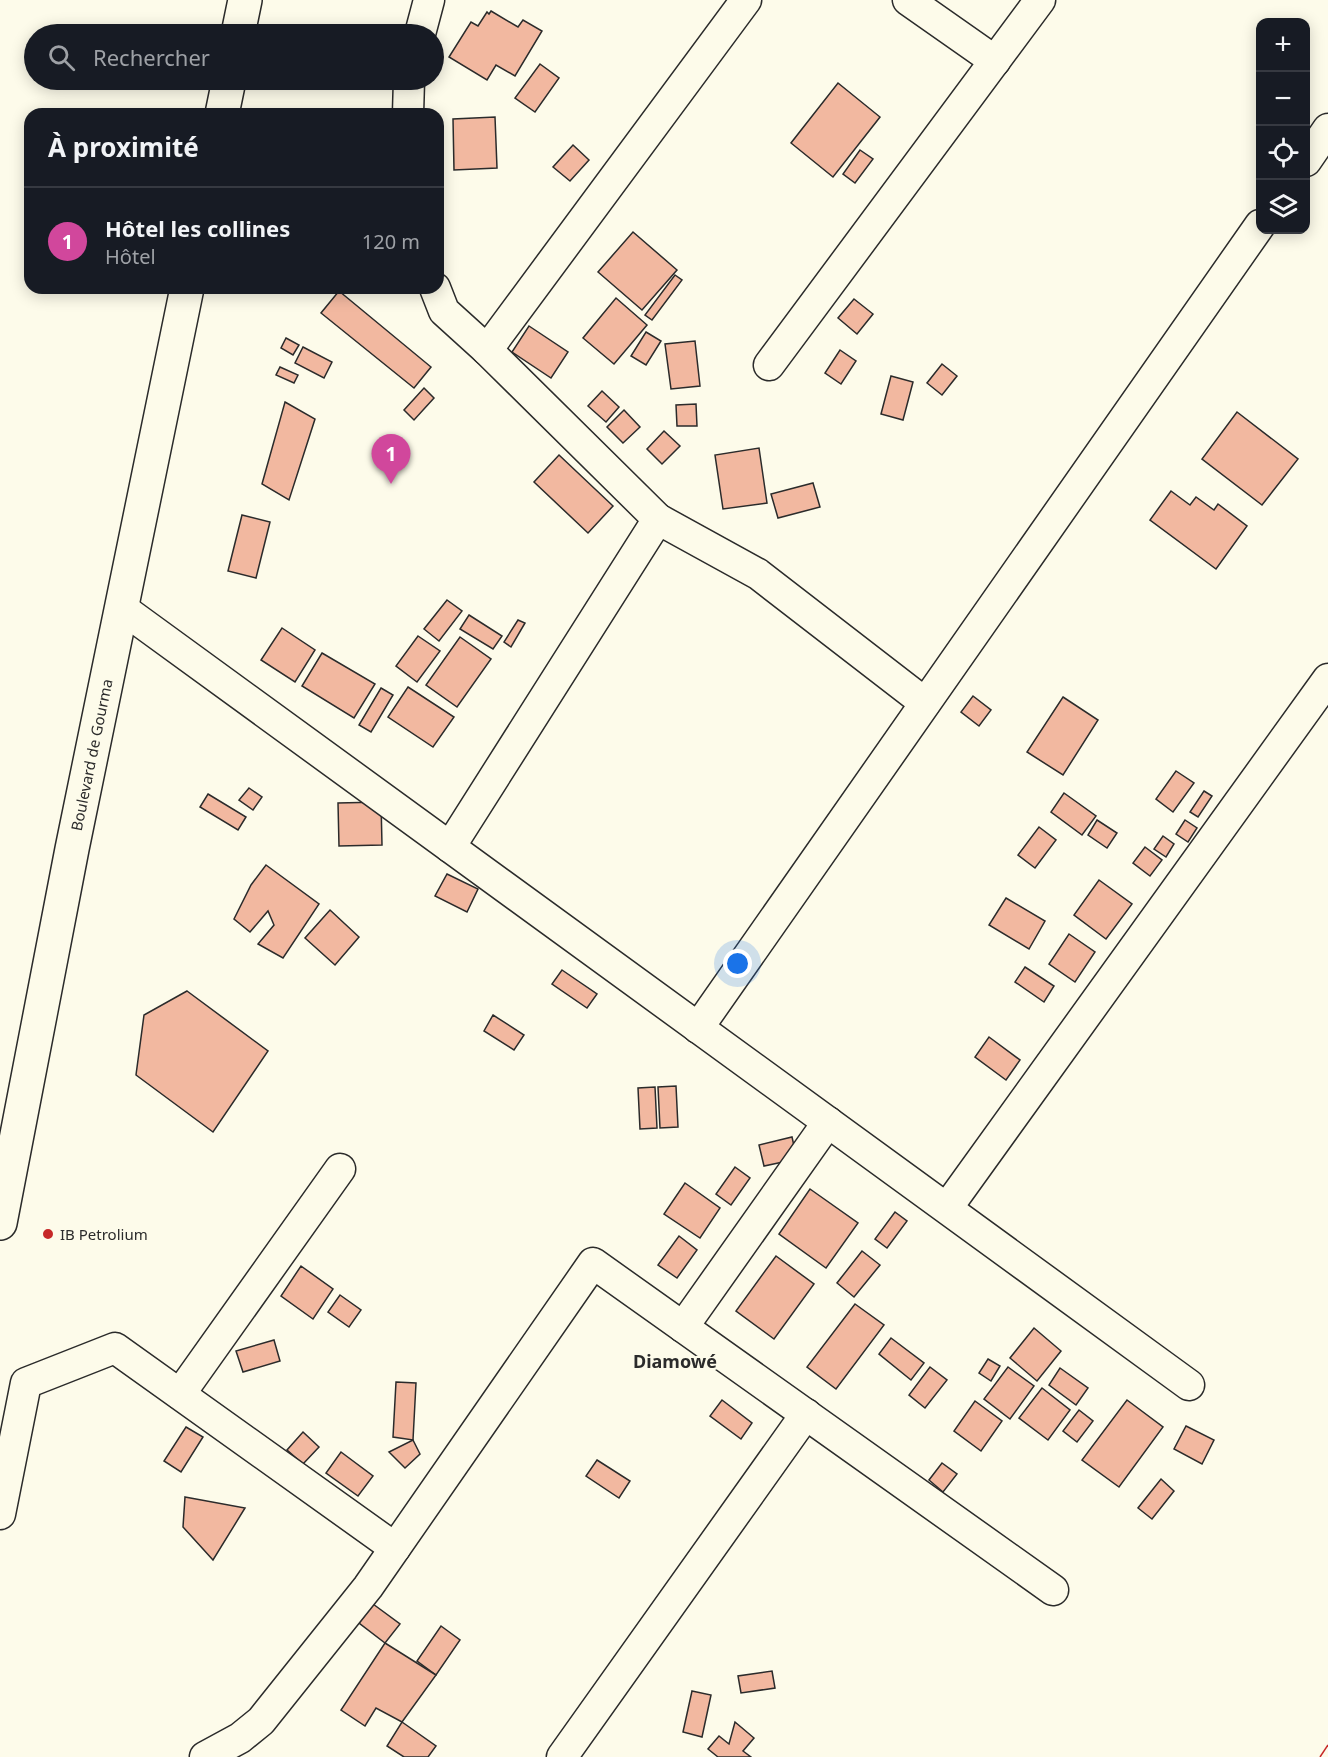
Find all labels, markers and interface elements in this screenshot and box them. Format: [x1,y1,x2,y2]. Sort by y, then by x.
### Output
map controls [1256,18,1310,234]
button: + [1256,18,1310,72]
search box [24,24,444,90]
icon: search [45,41,78,74]
text: Rechercher [93,42,210,72]
button: − [1256,72,1310,126]
button: locate [1256,126,1310,180]
text: À proximité [48,129,199,165]
button: layers [1256,180,1310,234]
text: Hôtel les collines [105,213,290,243]
text: 1 [62,228,73,255]
text: 120 m [362,228,420,255]
text: Hôtel [105,243,156,270]
pin: 1 [372,434,410,484]
street label: Boulevard de Gourma [66,677,117,833]
your location [723,949,752,978]
place label: IB Petrolium [60,1224,148,1244]
marker: IB Petrolium [41,1227,55,1241]
district label: Diamowé [633,1349,717,1373]

